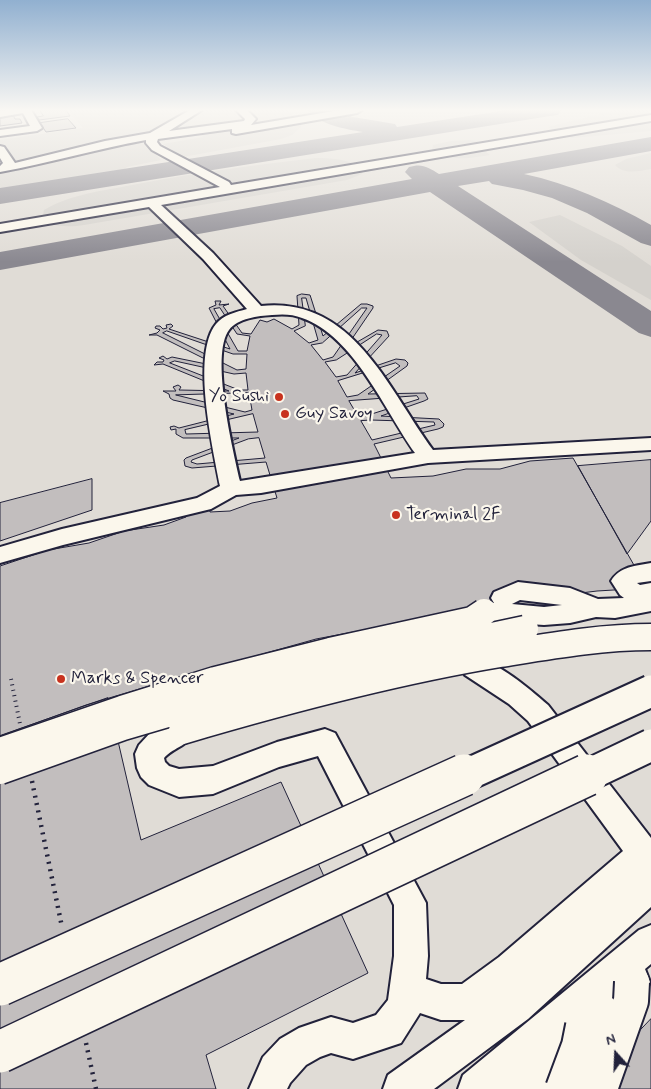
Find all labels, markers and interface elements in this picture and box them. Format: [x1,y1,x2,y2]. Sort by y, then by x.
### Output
place label: Yo Sushi [209,386,269,408]
marker: Yo Sushi [273,391,285,403]
place label: Guy Savoy [295,403,373,425]
marker: Guy Savoy [279,408,291,420]
place label: Terminal 2F [406,504,501,526]
marker: Terminal 2F [390,509,402,521]
place label: Marks & Spencer [71,668,204,690]
marker: Marks & Spencer [55,673,67,685]
north arrow [591,1029,641,1079]
text: N [603,1030,618,1050]

